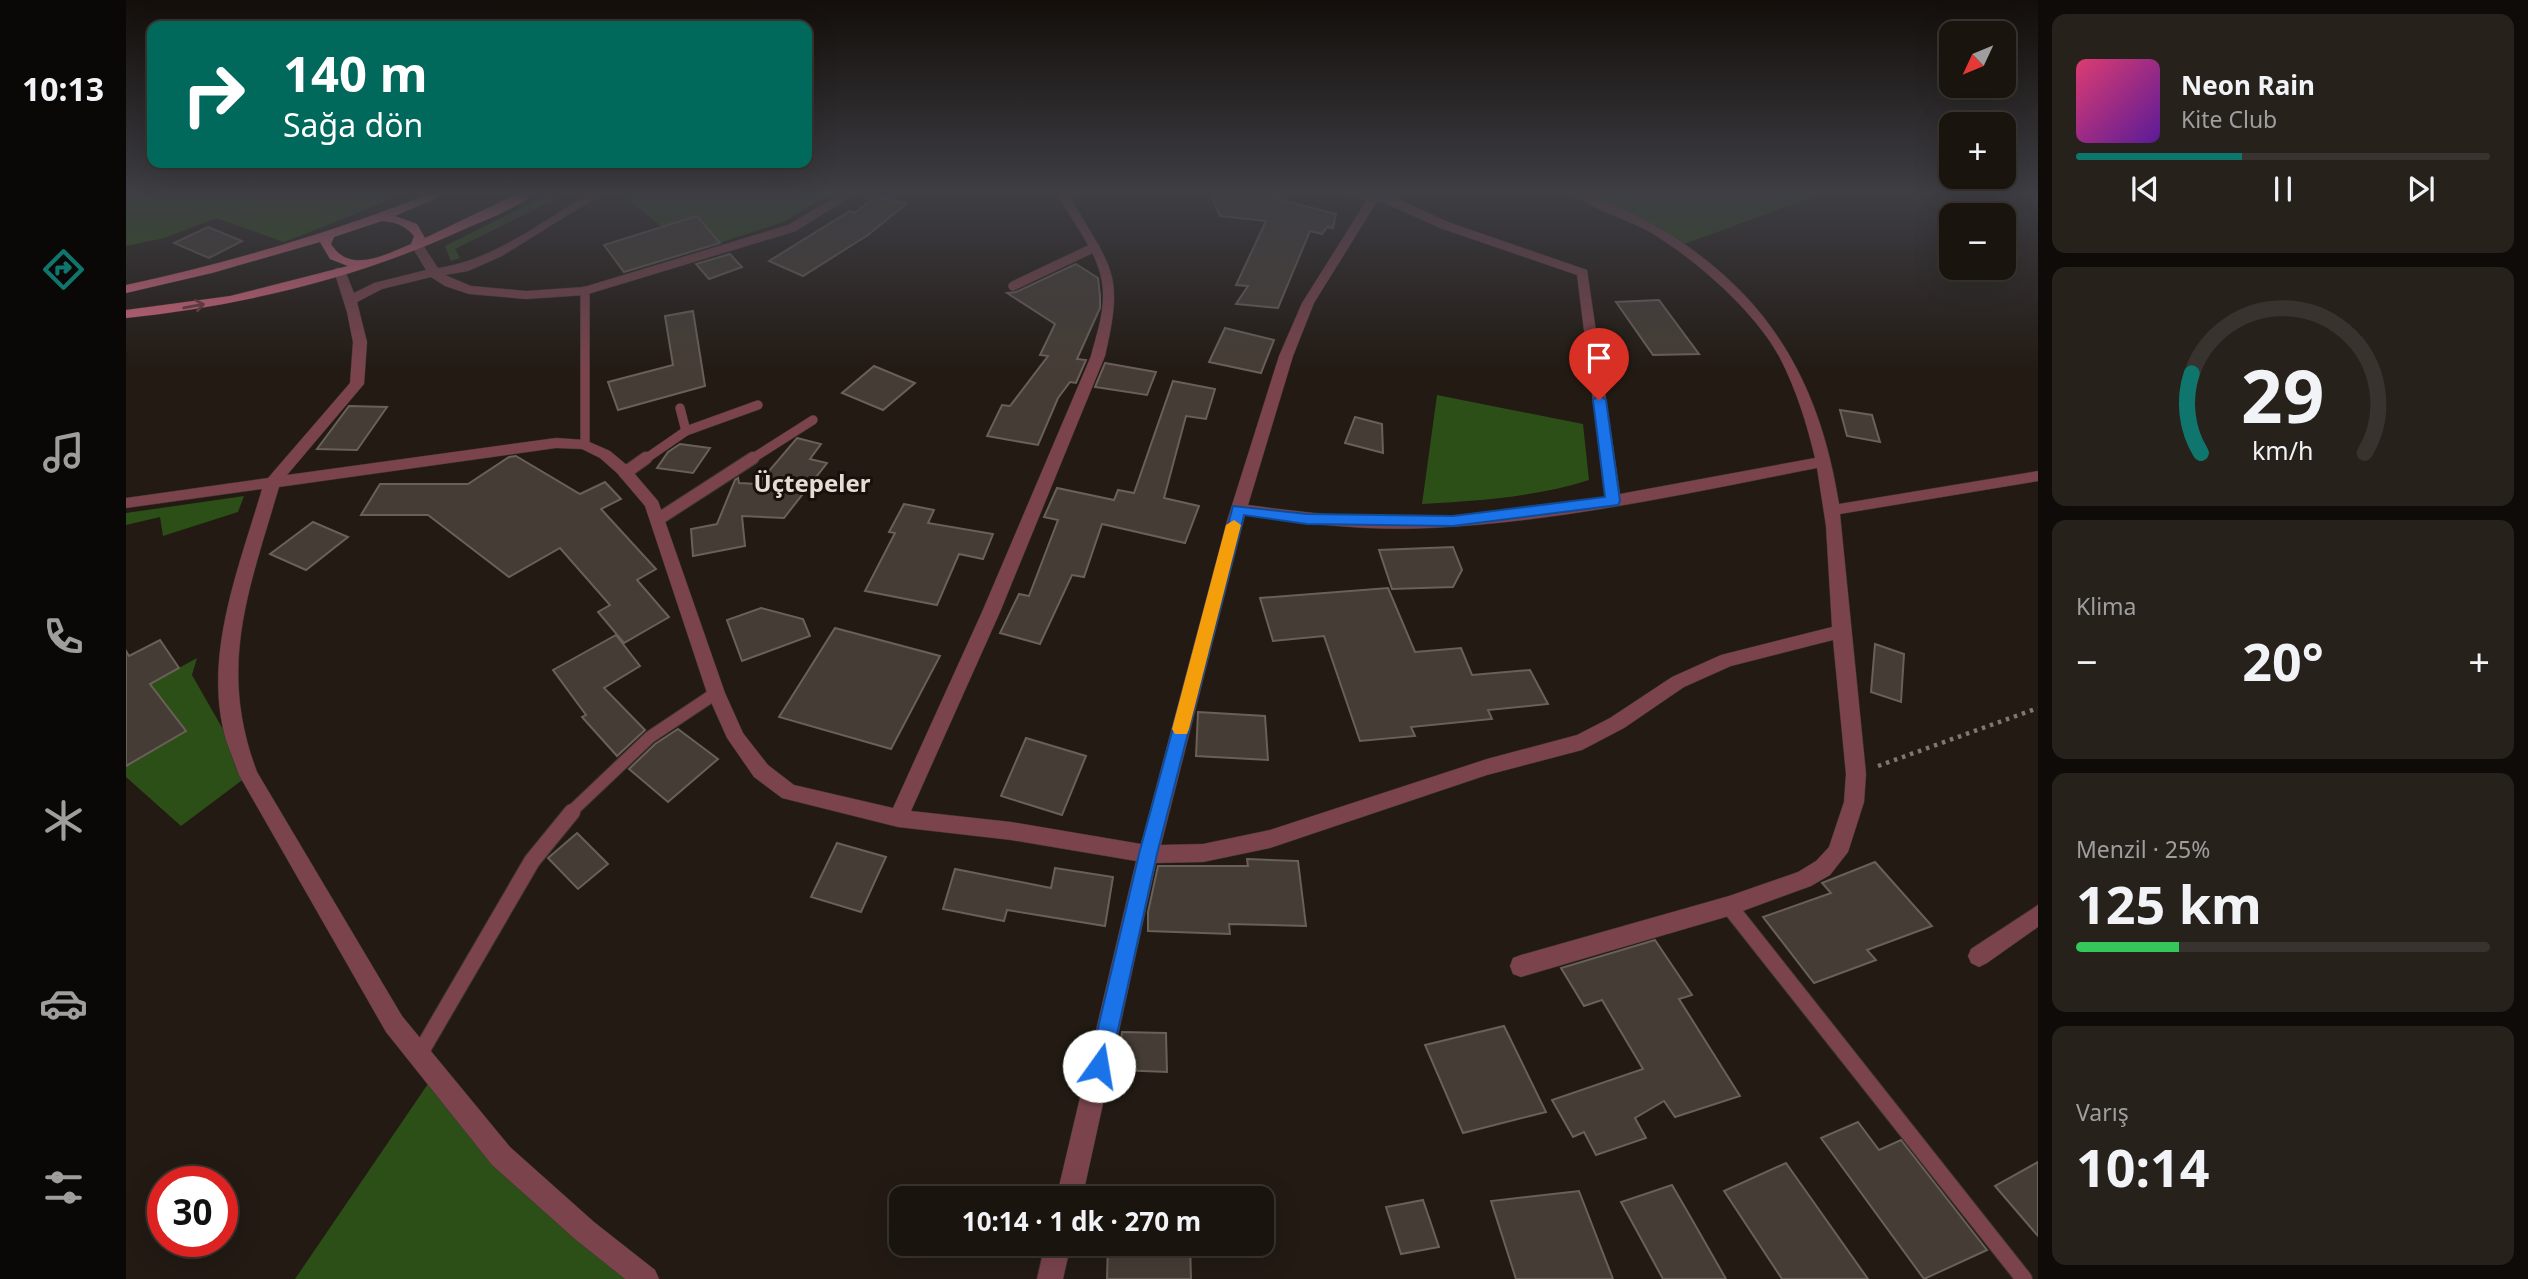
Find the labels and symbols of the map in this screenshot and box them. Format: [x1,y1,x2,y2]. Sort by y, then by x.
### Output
north arrow [1939,21,2016,98]
one-way arrow [182,299,205,312]
pin [1569,328,1629,400]
district label: Üçtepeler [754,466,871,499]
position arrow [1062,1029,1136,1103]
speed limit sign: 30 [147,1166,238,1257]

